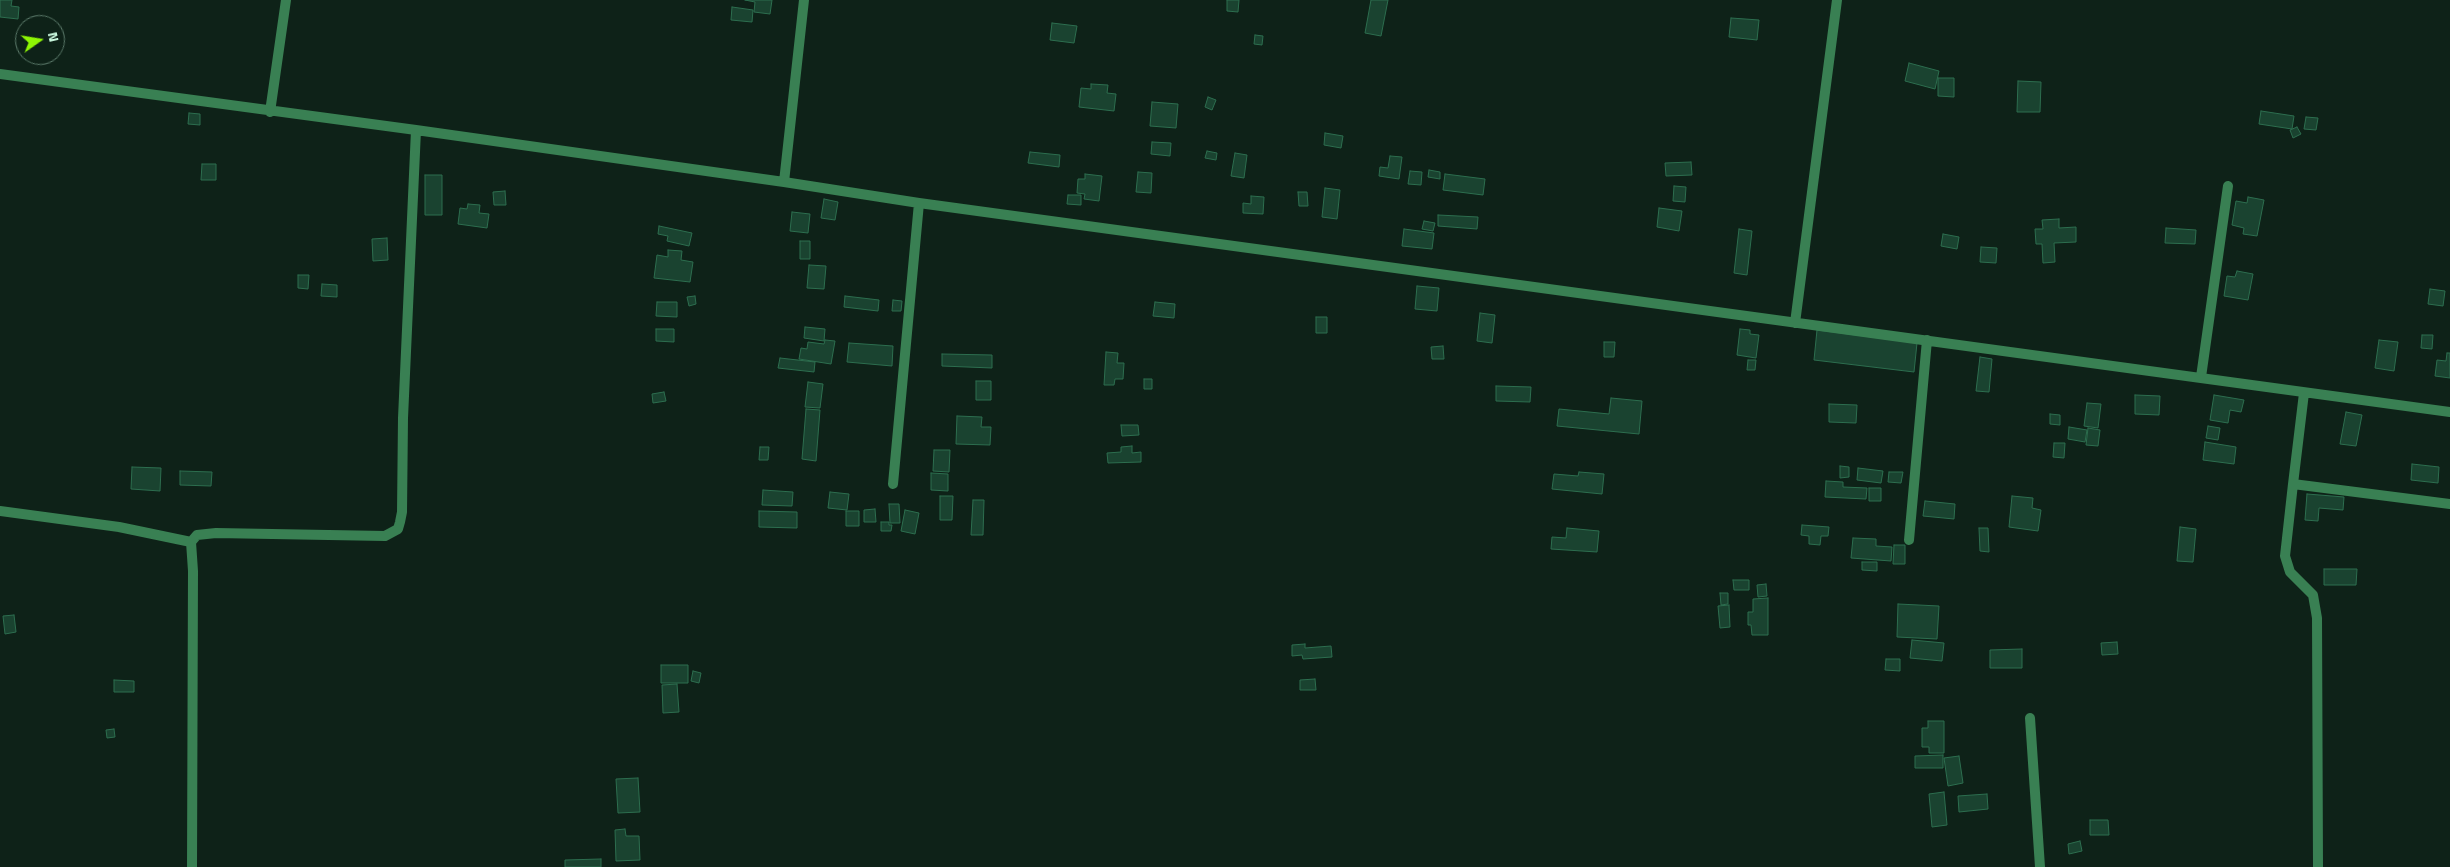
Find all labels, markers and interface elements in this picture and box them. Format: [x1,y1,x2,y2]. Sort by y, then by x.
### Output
north arrow [15,15,65,65]
text: N [43,30,65,44]

